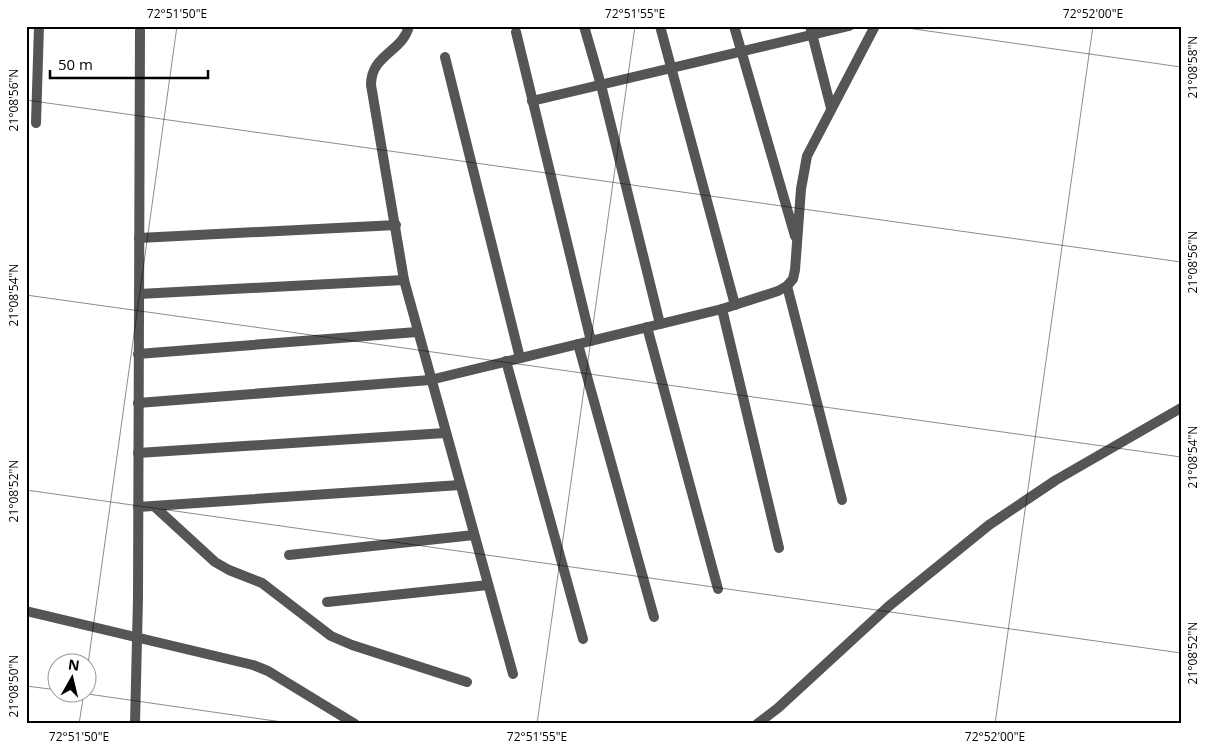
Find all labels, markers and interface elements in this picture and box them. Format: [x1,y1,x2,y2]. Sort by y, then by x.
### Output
text: 72°51'50"E [147,5,207,22]
text: 72°51'55"E [605,5,665,22]
text: 72°52'00"E [1063,5,1123,22]
text: 21°08'58"N [1184,36,1201,98]
scale bar [50,48,208,80]
text: 50 m [58,54,93,74]
text: 21°08'56"N [5,69,22,131]
text: 21°08'56"N [1184,231,1201,293]
text: 21°08'54"N [5,264,22,326]
text: 21°08'54"N [1184,426,1201,488]
text: 21°08'52"N [5,460,22,522]
text: 21°08'52"N [1184,622,1201,684]
north arrow [48,652,98,702]
text: N [67,654,81,675]
text: 21°08'50"N [5,655,22,717]
text: 72°51'50"E [49,728,109,745]
text: 72°51'55"E [507,728,567,745]
text: 72°52'00"E [965,728,1025,745]

